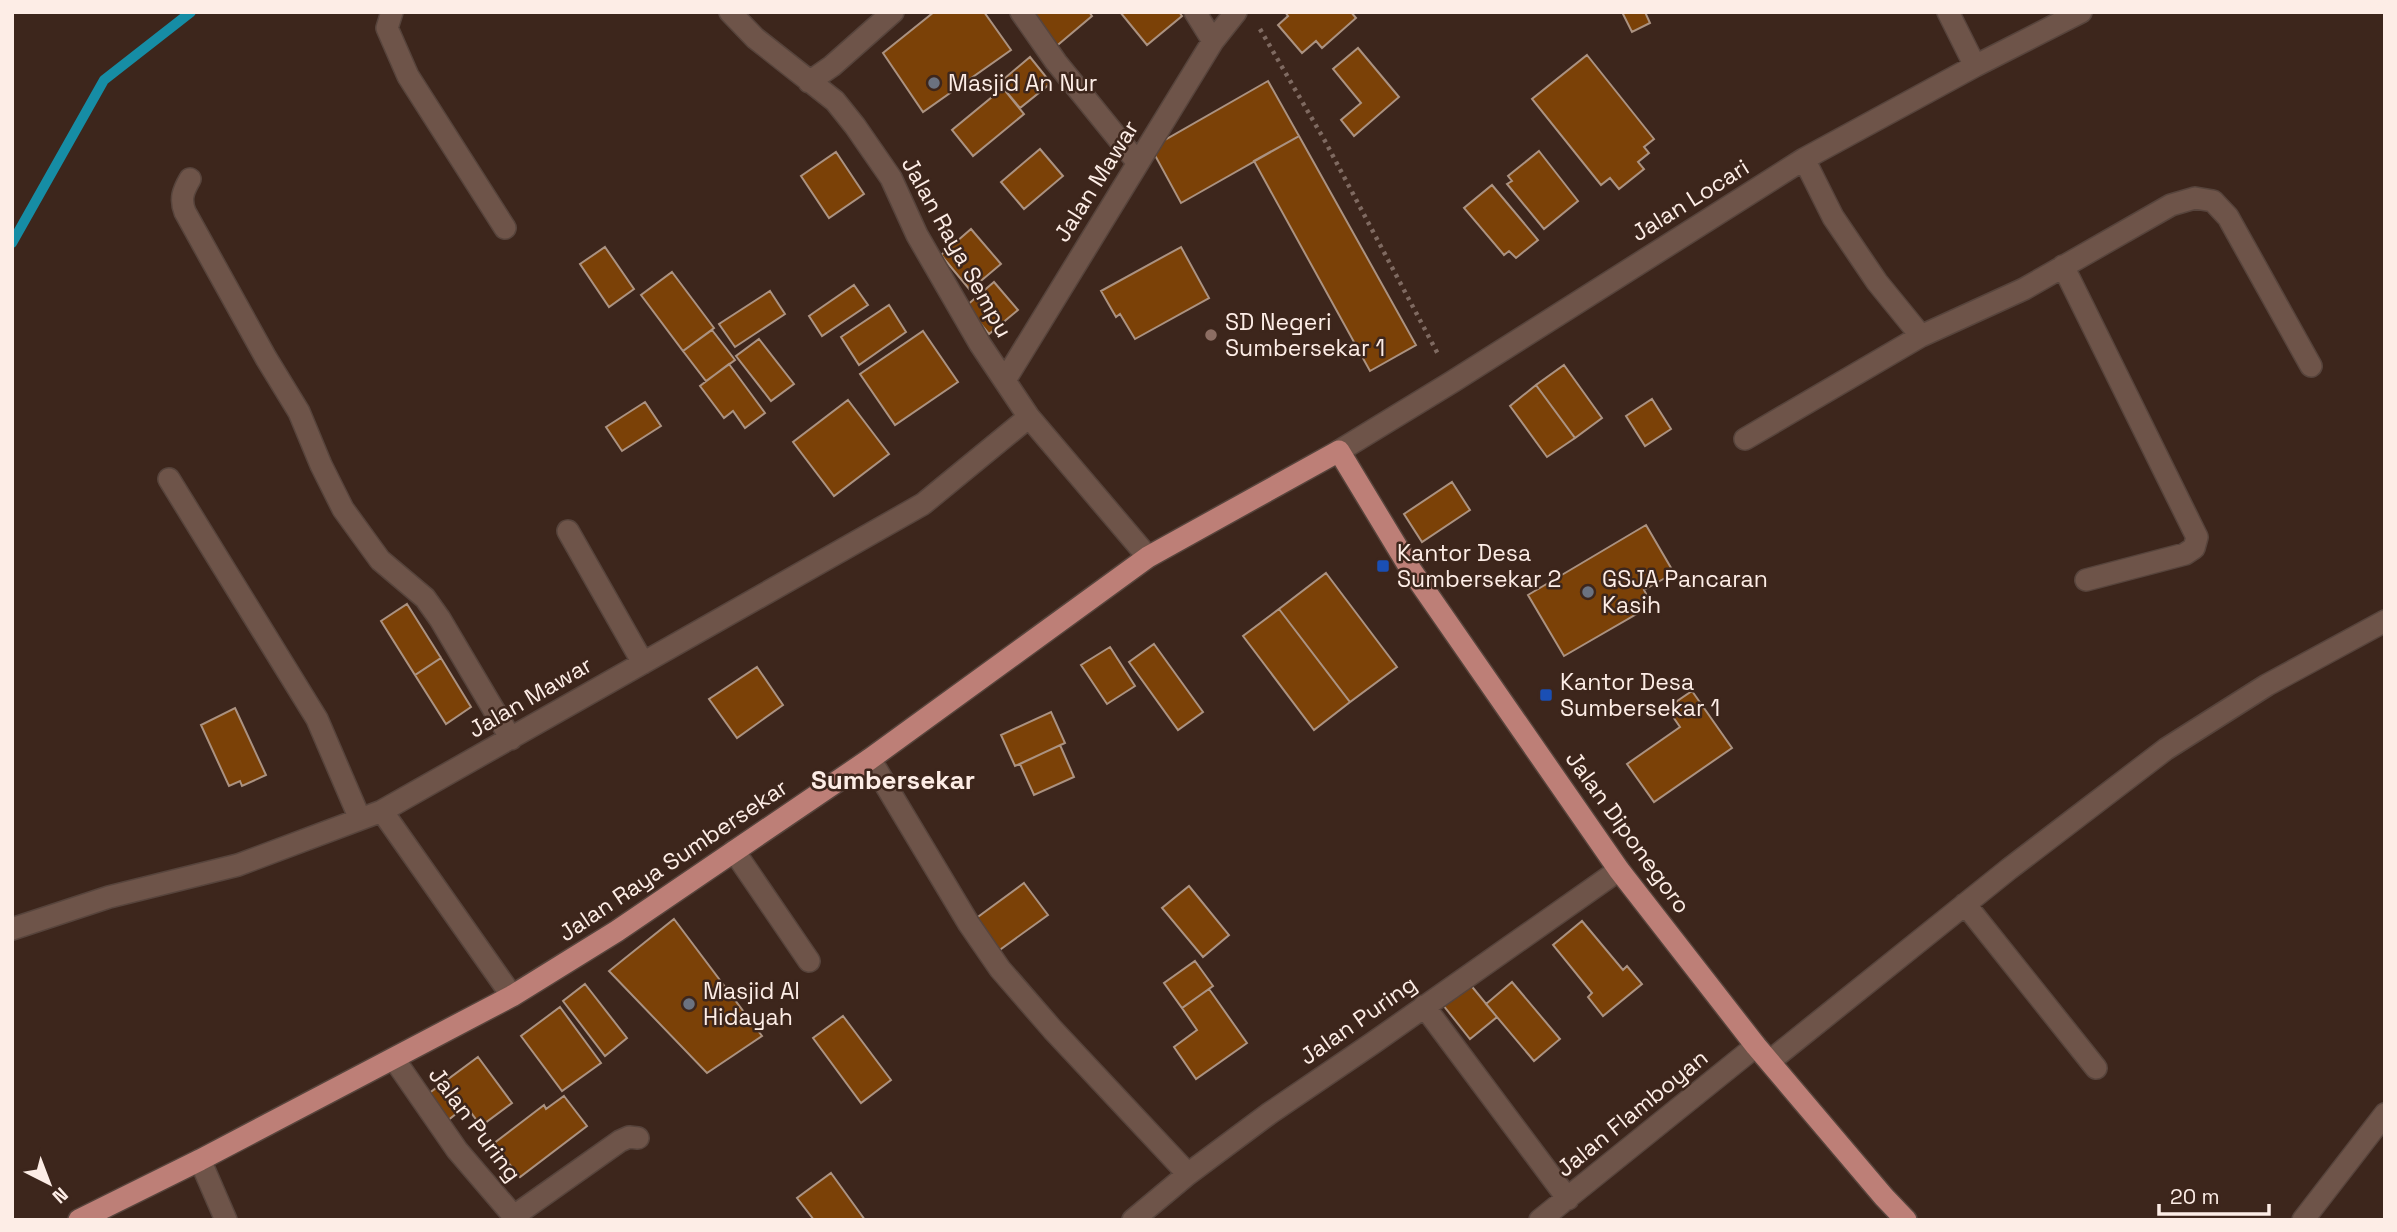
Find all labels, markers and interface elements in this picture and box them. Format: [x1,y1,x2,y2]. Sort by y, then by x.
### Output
place label: Masjid An Nur [948,68,1097,98]
marker: Masjid An Nur [926,75,942,91]
street label: Jalan Mawar [1047,114,1145,248]
street label: Jalan Raya Sempu [895,151,1019,343]
street label: Jalan Locari [1626,152,1754,248]
place label: SD Negeri Sumbersekar 1 [1225,307,1385,363]
marker: SD Negeri Sumbersekar 1 [1203,327,1219,343]
place label: Kantor Desa Sumbersekar 2 [1397,538,1561,594]
marker: Kantor Desa Sumbersekar 2 [1375,558,1391,574]
place label: GSJA Pancaran Kasih [1602,564,1768,620]
marker: GSJA Pancaran Kasih [1580,584,1596,600]
street label: Jalan Mawar [463,649,597,745]
place label: Kantor Desa Sumbersekar 1 [1560,667,1720,723]
marker: Kantor Desa Sumbersekar 1 [1538,687,1554,703]
street label: Jalan Diponegoro [1559,745,1697,919]
district label: Sumbersekar [811,763,975,797]
street label: Jalan Raya Sumbersekar [553,772,793,948]
street label: Jalan Puring [1294,969,1422,1071]
place label: Masjid Al Hidayah [703,976,800,1032]
marker: Masjid Al Hidayah [681,996,697,1012]
street label: Jalan Flamboyan [1550,1043,1714,1183]
street label: Jalan Puring [422,1061,528,1187]
north arrow [14,1148,84,1218]
scale bar [2159,1172,2269,1216]
text: N [47,1182,73,1209]
text: 20 m [2170,1183,2220,1210]

